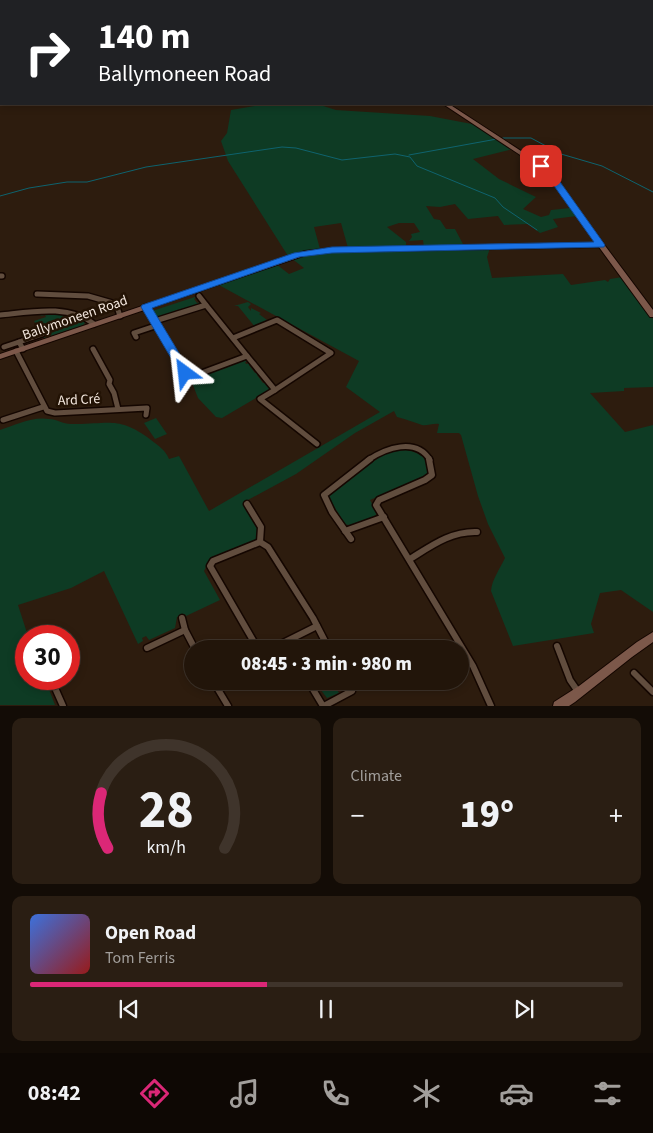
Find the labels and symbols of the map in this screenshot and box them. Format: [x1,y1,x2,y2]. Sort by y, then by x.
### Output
pin [520,145,562,187]
street label: Ballymoneen Road [20,291,130,345]
position arrow [158,346,210,398]
street label: Ard Cré [57,389,101,411]
speed limit sign: 30 [15,625,80,690]

